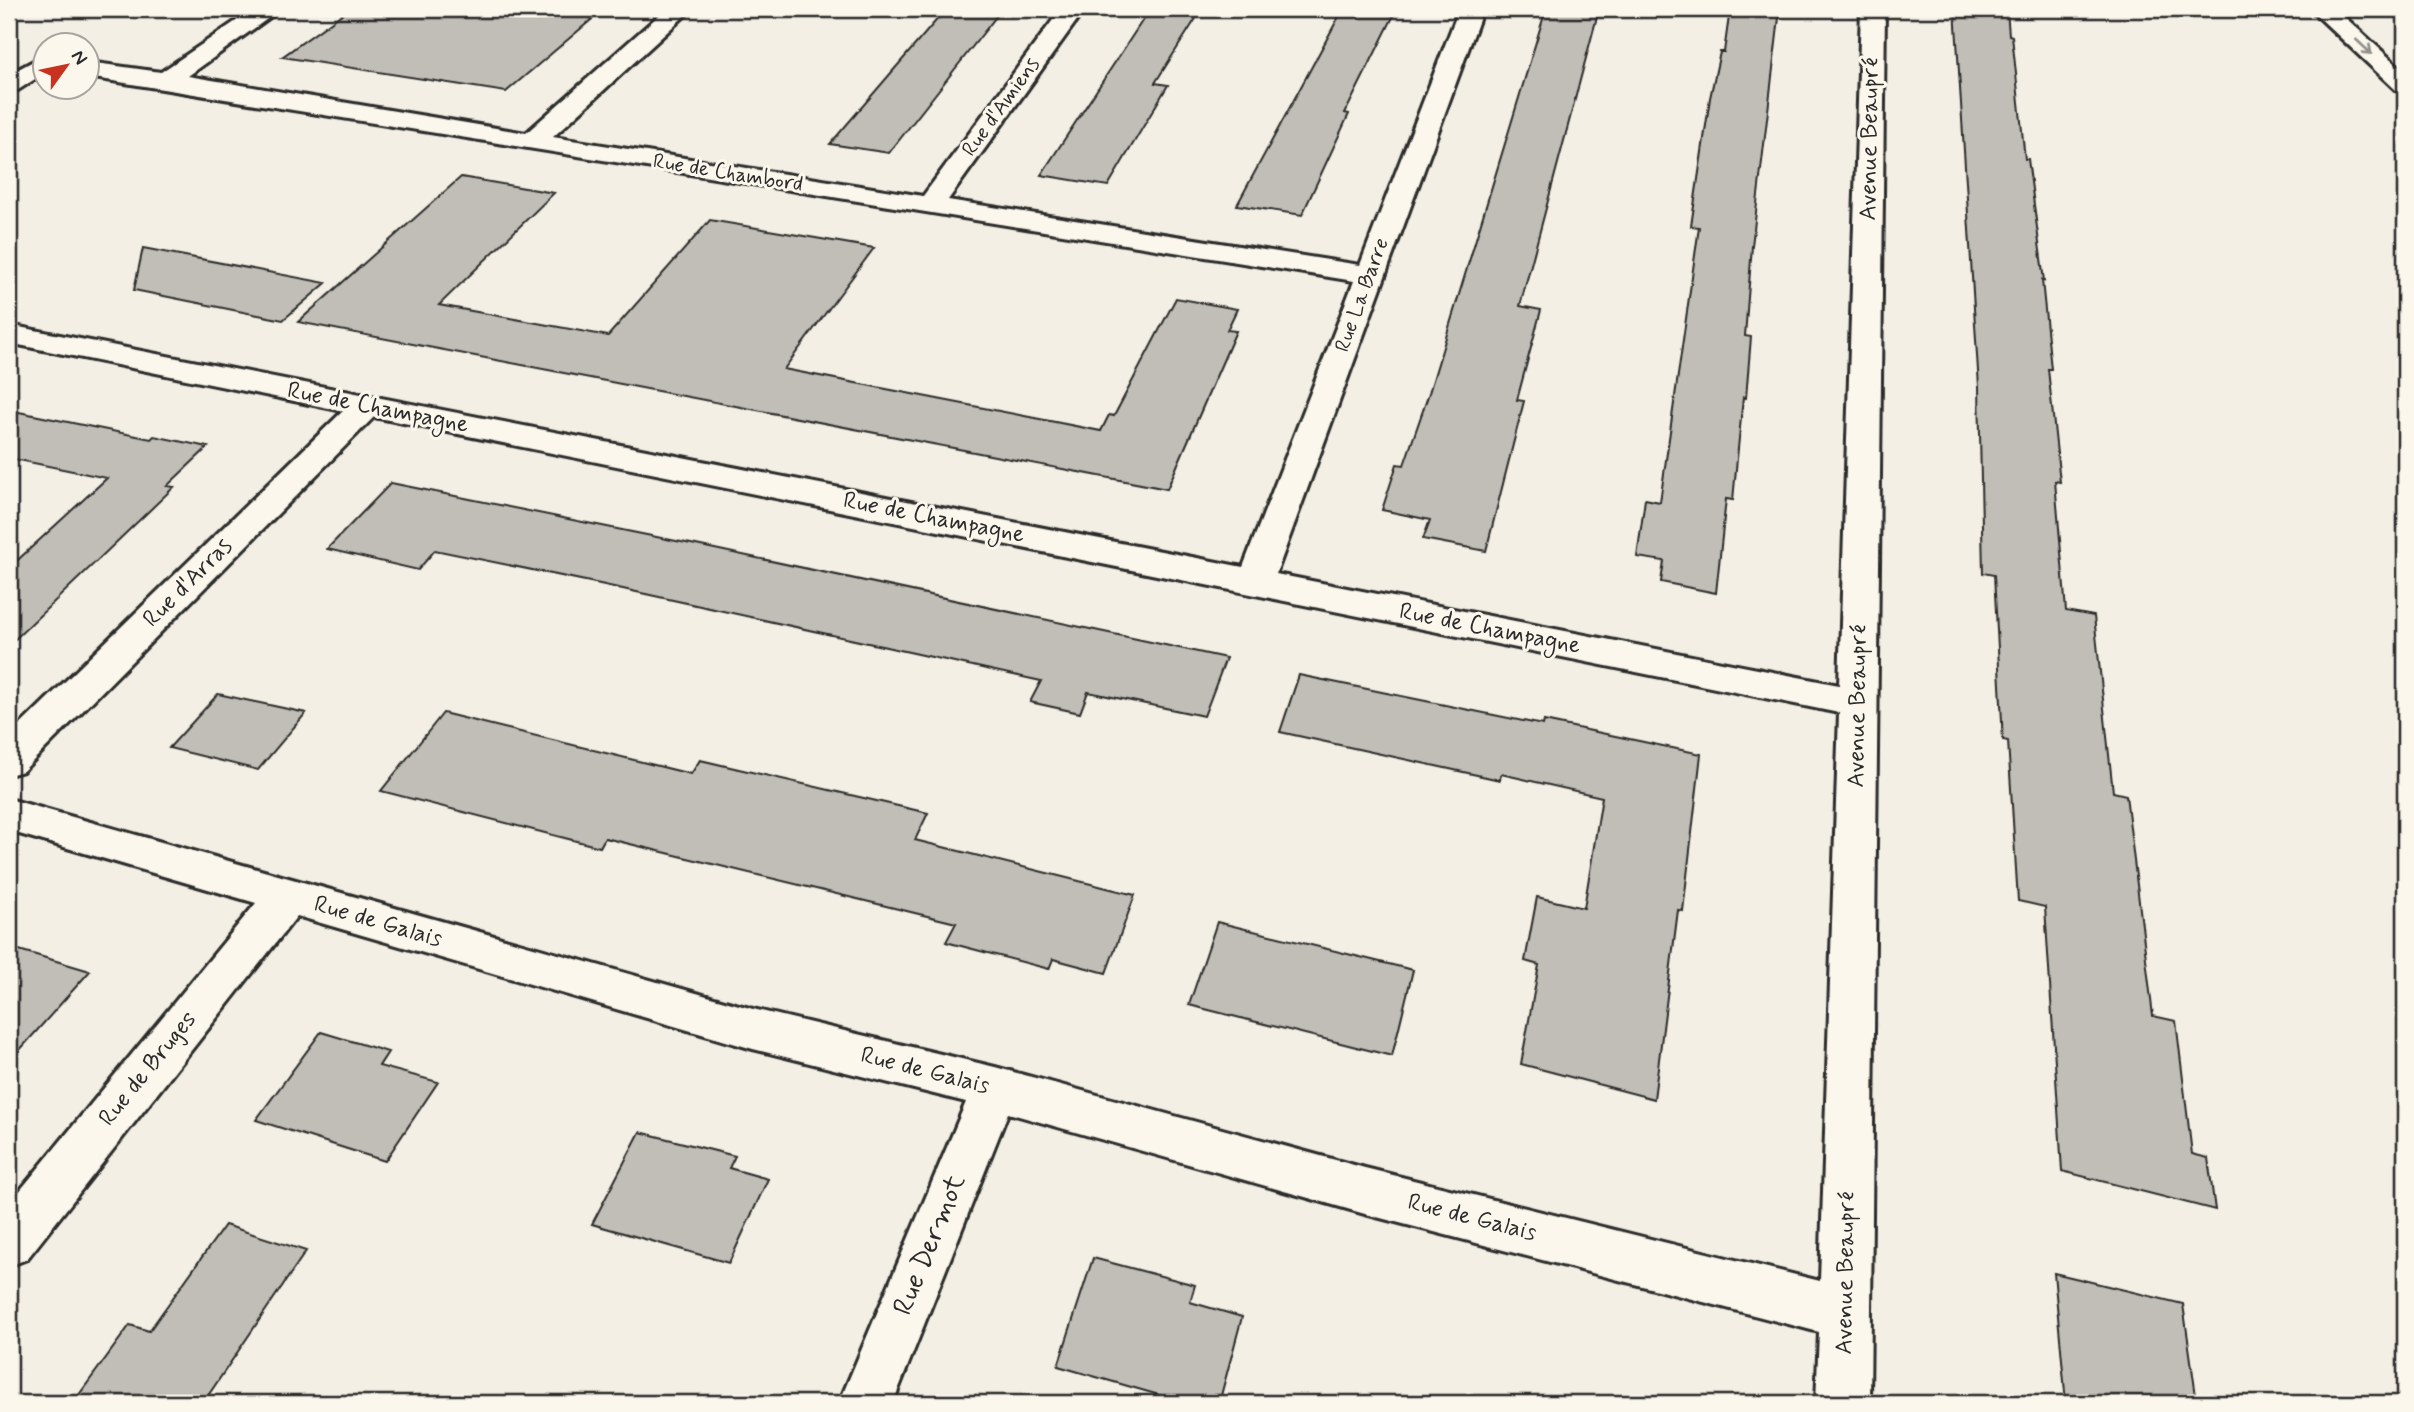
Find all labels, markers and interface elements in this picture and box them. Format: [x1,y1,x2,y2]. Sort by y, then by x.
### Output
north arrow [32,32,102,102]
one-way arrow [2355,38,2372,55]
text: N [65,45,93,70]
street label: Rue d'Amiens [955,52,1047,162]
street label: Avenue Beaupré [1853,57,1887,221]
street label: Rue de Chambord [651,147,805,199]
street label: Rue La Barre [1328,234,1396,356]
street label: Rue de Champagne [284,375,471,443]
street label: Rue de Champagne [840,485,1027,553]
street label: Rue d'Arras [137,532,239,634]
street label: Rue de Champagne [1396,596,1583,664]
street label: Avenue Beaupré [1841,624,1875,788]
street label: Rue de Galais [310,889,446,955]
street label: Rue de Bruges [92,1005,204,1133]
street label: Rue de Galais [857,1040,993,1102]
street label: Rue Dermot [885,1169,975,1321]
street label: Rue de Galais [1404,1187,1540,1249]
street label: Avenue Beaupré [1829,1191,1863,1355]

